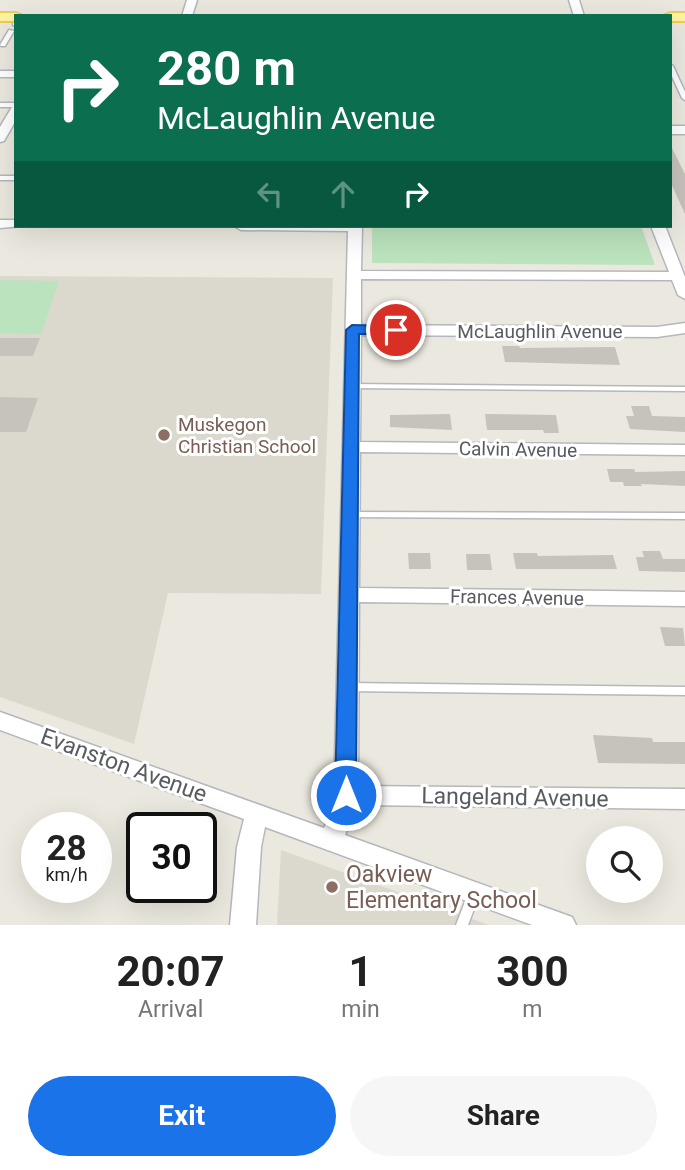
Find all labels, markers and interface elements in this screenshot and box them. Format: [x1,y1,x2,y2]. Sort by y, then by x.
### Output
text: 280 m [157,40,296,97]
icon: right [42,42,133,133]
text: McLaughlin Avenue [157,99,435,137]
icon: left [251,175,289,213]
icon: ahead [324,175,362,213]
icon: right [397,175,435,213]
pin [366,300,426,360]
icon: arrive [377,311,415,349]
street label: McLaughlin Avenue [457,320,623,343]
place label: Muskegon Christian School [178,413,316,458]
marker: Muskegon Christian School [156,427,172,443]
street label: Calvin Avenue [459,437,577,462]
street label: Frances Avenue [450,585,584,610]
street label: Evanston Avenue [37,723,211,808]
position arrow [309,758,383,832]
street label: Langeland Avenue [421,782,609,813]
speed limit sign: 30 [126,812,217,903]
map controls [586,826,663,903]
button: search [586,826,663,903]
text: 28 [46,828,87,869]
place label: Oakview Elementary School [346,861,537,914]
text: km/h [45,864,88,885]
marker: Oakview Elementary School [324,879,340,895]
text: 20:07 [117,947,225,996]
text: 1 [348,947,373,996]
text: 300 [496,947,569,996]
text: Arrival [138,996,203,1023]
text: min [341,996,380,1023]
text: m [522,996,542,1023]
button: Exit [28,1076,336,1156]
button: Share [350,1076,657,1156]

